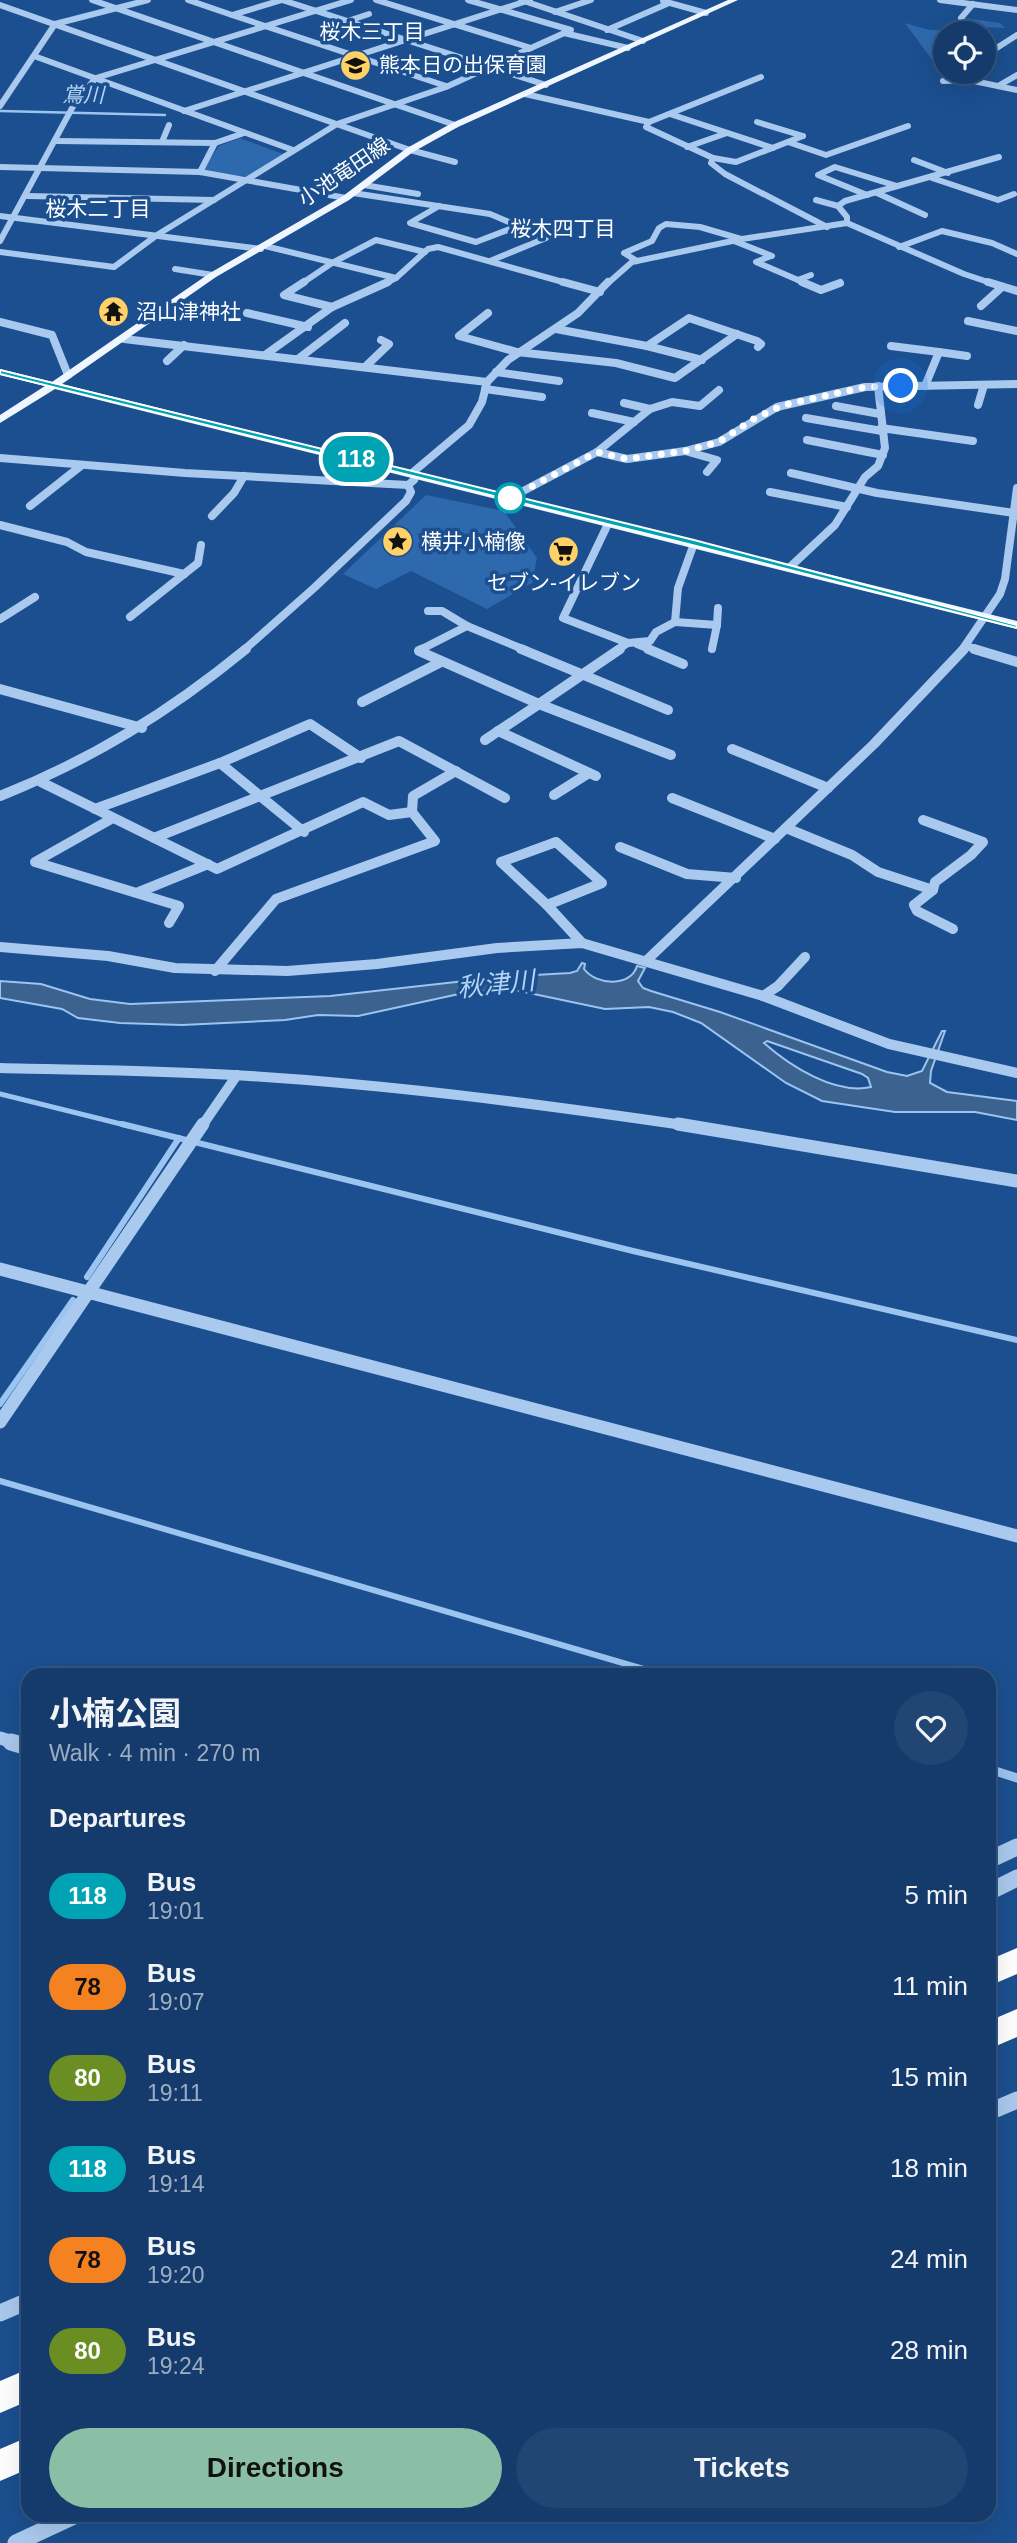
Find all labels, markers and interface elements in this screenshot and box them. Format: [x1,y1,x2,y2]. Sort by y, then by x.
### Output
district label: 桜木三丁目 [320,20,425,43]
map controls [933,21,996,84]
button: locate [933,21,996,84]
school or university icon: 熊本日の出保育園 [339,48,373,82]
place label: 熊本日の出保育園 [379,53,547,76]
water label: 鴬川 [62,83,106,106]
street label: 小池竜田線 [294,133,394,210]
district label: 桜木二丁目 [46,197,151,220]
district label: 桜木四丁目 [511,217,616,240]
temple icon: 沼山津神社 [96,295,130,329]
place label: 沼山津神社 [136,300,241,323]
your location [883,368,918,403]
line badge: 118 [316,436,396,482]
text: 118 [337,445,375,472]
unlabelled marker [495,483,525,513]
place icon: 横井小楠像 [381,525,415,559]
place label: 横井小楠像 [421,530,526,553]
supermarket icon: セブン-イレブン [547,534,581,568]
place label: セブン-イレブン [487,571,641,594]
water label: 秋津川 [456,965,539,1003]
button: heart [894,1691,968,1765]
text: 小楠公園 [49,1695,181,1732]
text: Walk · 4 min · 270 m [49,1740,260,1766]
text: Departures [49,1803,186,1833]
text: Bus [147,1867,196,1897]
text: 5 min [904,1880,968,1910]
text: 118 [68,1882,107,1909]
text: 19:01 [147,1898,205,1924]
text: Bus [147,1958,196,1988]
text: 11 min [892,1971,968,2001]
text: 78 [74,1973,101,2000]
text: 19:07 [147,1989,205,2015]
text: Bus [147,2049,196,2079]
text: 15 min [890,2062,968,2092]
text: 80 [74,2064,101,2091]
text: 19:11 [147,2080,203,2106]
text: Bus [147,2140,196,2170]
text: 18 min [890,2153,968,2183]
text: 118 [68,2155,107,2182]
text: 19:14 [147,2171,205,2197]
text: Bus [147,2231,196,2261]
text: 24 min [890,2244,968,2274]
text: 78 [74,2246,101,2273]
text: 19:20 [147,2262,205,2288]
text: Bus [147,2322,196,2352]
text: 28 min [890,2335,968,2365]
text: 80 [74,2337,101,2364]
text: 19:24 [147,2353,205,2379]
button: Directions [49,2428,502,2508]
button: Tickets [516,2428,968,2508]

